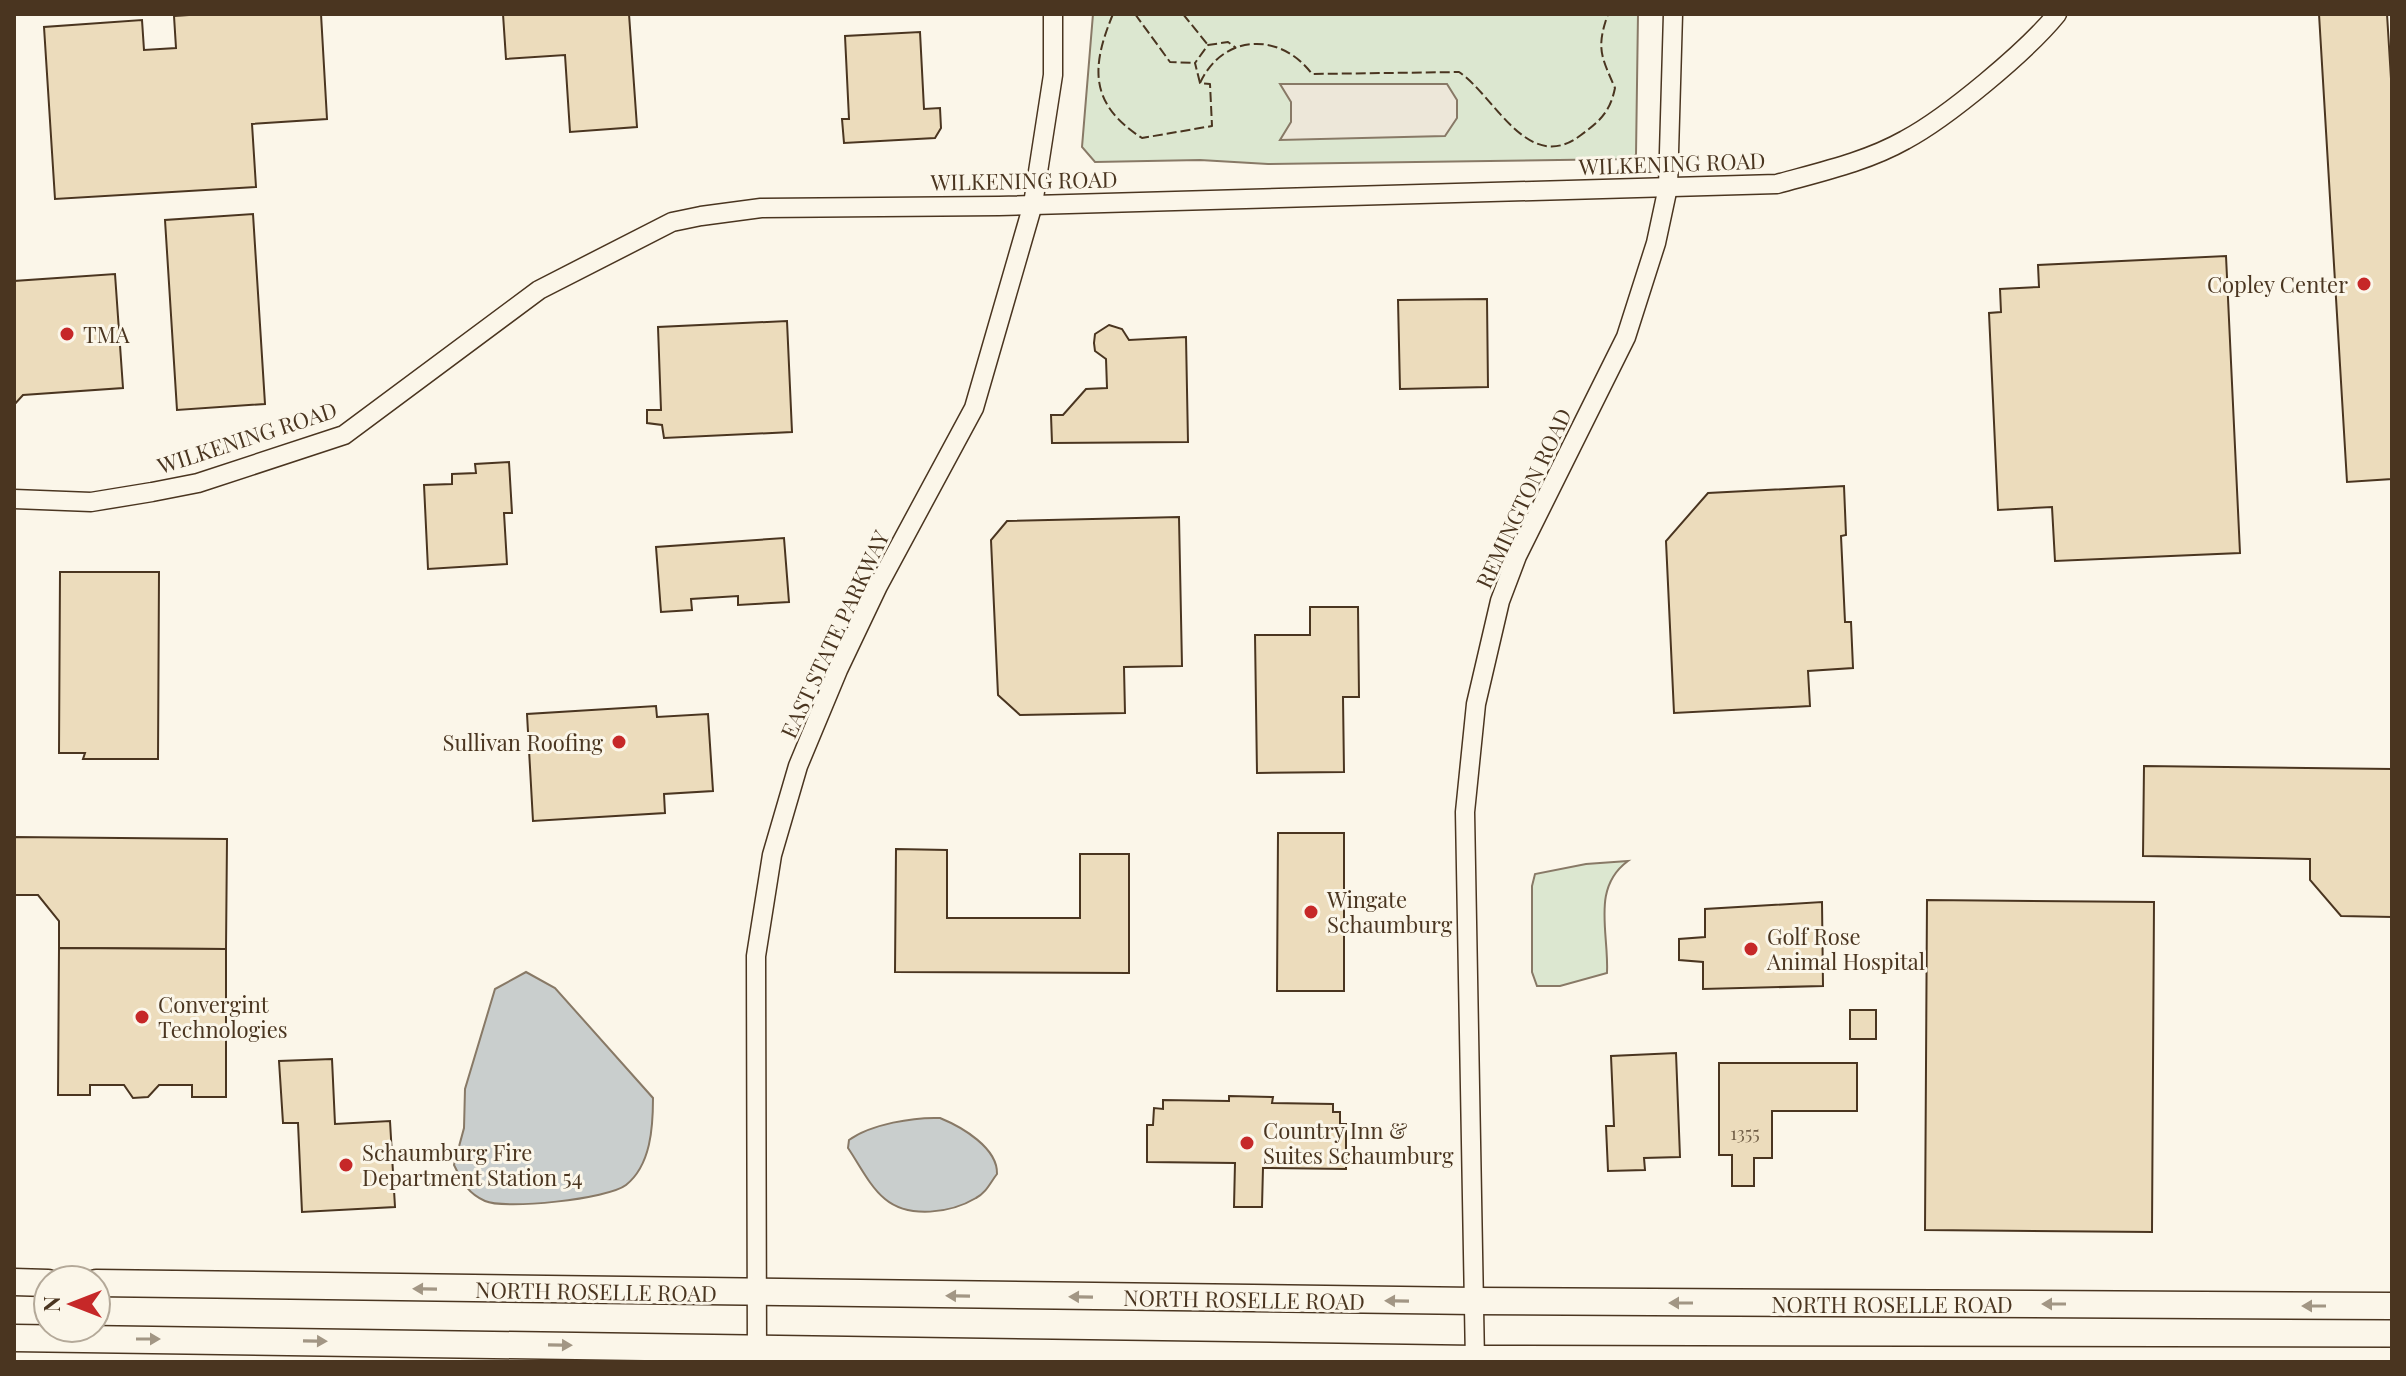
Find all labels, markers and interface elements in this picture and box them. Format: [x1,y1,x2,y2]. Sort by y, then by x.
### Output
street label: WILKENING ROAD [1577,145,1766,181]
street label: WILKENING ROAD [929,163,1118,197]
place label: Copley Center [2207,269,2348,299]
marker: Copley Center [2355,275,2373,293]
place label: TMA [83,319,130,349]
marker: TMA [58,325,76,343]
street label: WILKENING ROAD [153,394,341,480]
street label: REMINGTON ROAD [1468,403,1578,593]
street label: EAST STATE PARKWAY [773,525,895,743]
place label: Sullivan Roofing [443,727,603,757]
marker: Sullivan Roofing [610,733,628,751]
place label: Wingate Schaumburg [1326,884,1453,939]
marker: Wingate Schaumburg [1302,903,1320,921]
place label: Golf Rose Animal Hospital [1766,921,1925,976]
marker: Golf Rose Animal Hospital [1742,940,1760,958]
place label: Convergint Technologies [158,989,288,1044]
marker: Convergint Technologies [133,1008,151,1026]
place label: Country Inn & Suites Schaumburg [1263,1115,1454,1170]
house number: 1355 [1730,1121,1760,1145]
marker: Country Inn & Suites Schaumburg [1238,1134,1256,1152]
place label: Schaumburg Fire Department Station 54 [362,1137,583,1192]
marker: Schaumburg Fire Department Station 54 [337,1156,355,1174]
north arrow [32,1264,112,1344]
street label: NORTH ROSELLE ROAD [475,1274,717,1308]
one-way arrow [412,1282,437,1295]
street label: NORTH ROSELLE ROAD [1123,1282,1365,1316]
street label: NORTH ROSELLE ROAD [1771,1289,2013,1319]
one-way arrow [945,1290,970,1302]
one-way arrow [1068,1291,1093,1303]
one-way arrow [1384,1294,1409,1307]
text: N [36,1296,66,1312]
one-way arrow [1668,1296,1693,1309]
one-way arrow [2041,1298,2066,1310]
one-way arrow [2301,1300,2326,1312]
one-way arrow [136,1333,161,1345]
one-way arrow [303,1335,328,1347]
one-way arrow [548,1339,573,1352]

